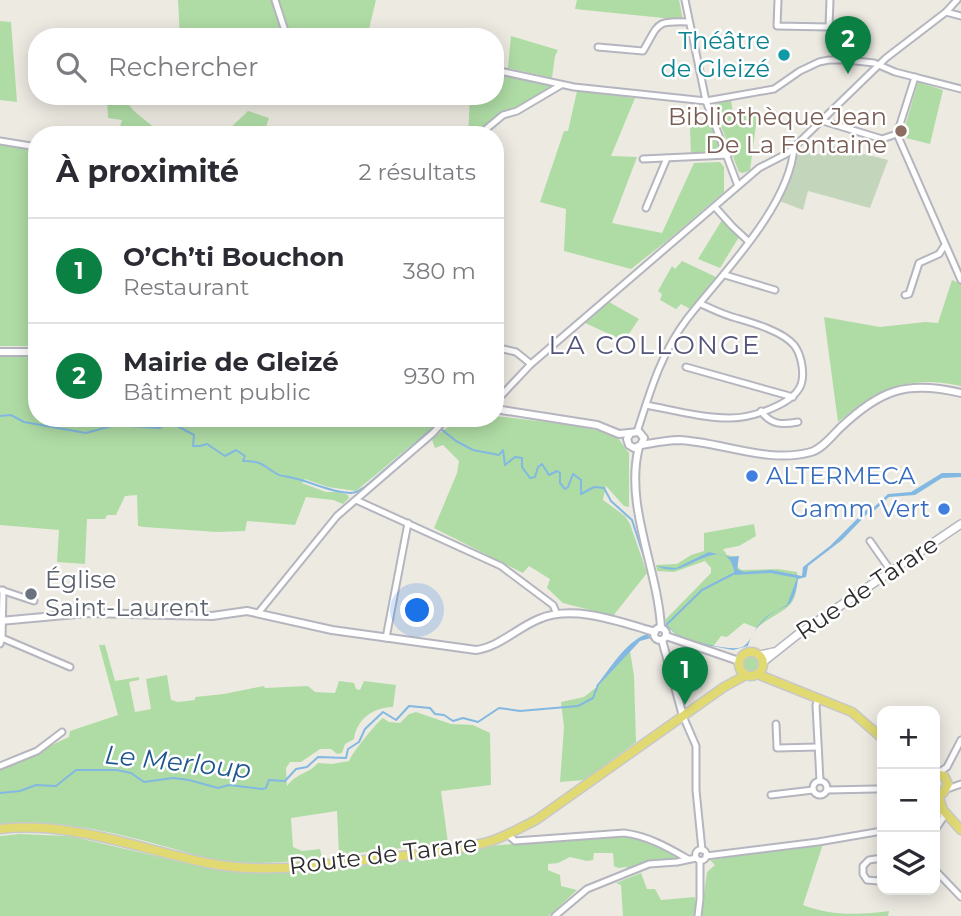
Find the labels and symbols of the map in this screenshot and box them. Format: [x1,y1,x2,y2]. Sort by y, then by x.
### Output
pin: 2 [825,16,871,74]
place label: Théâtre de Gleizé [660,26,770,83]
marker: Théâtre de Gleizé [776,47,792,63]
place label: Bibliothèque Jean De La Fontaine [668,102,887,159]
marker: Bibliothèque Jean De La Fontaine [893,123,909,139]
district label: LA COLLONGE [549,329,761,361]
place label: ALTERMECA [766,461,916,490]
marker: ALTERMECA [744,468,760,484]
place label: Gamm Vert [790,494,930,523]
marker: Gamm Vert [936,501,952,517]
street label: Rue de Tarare [790,529,943,646]
place label: Église Saint-Laurent [45,565,210,622]
marker: Église Saint-Laurent [23,586,39,602]
your location [400,593,434,627]
pin: 1 [662,647,708,705]
water label: Le Merloup [103,738,253,786]
street label: Route de Tarare [287,829,479,880]

